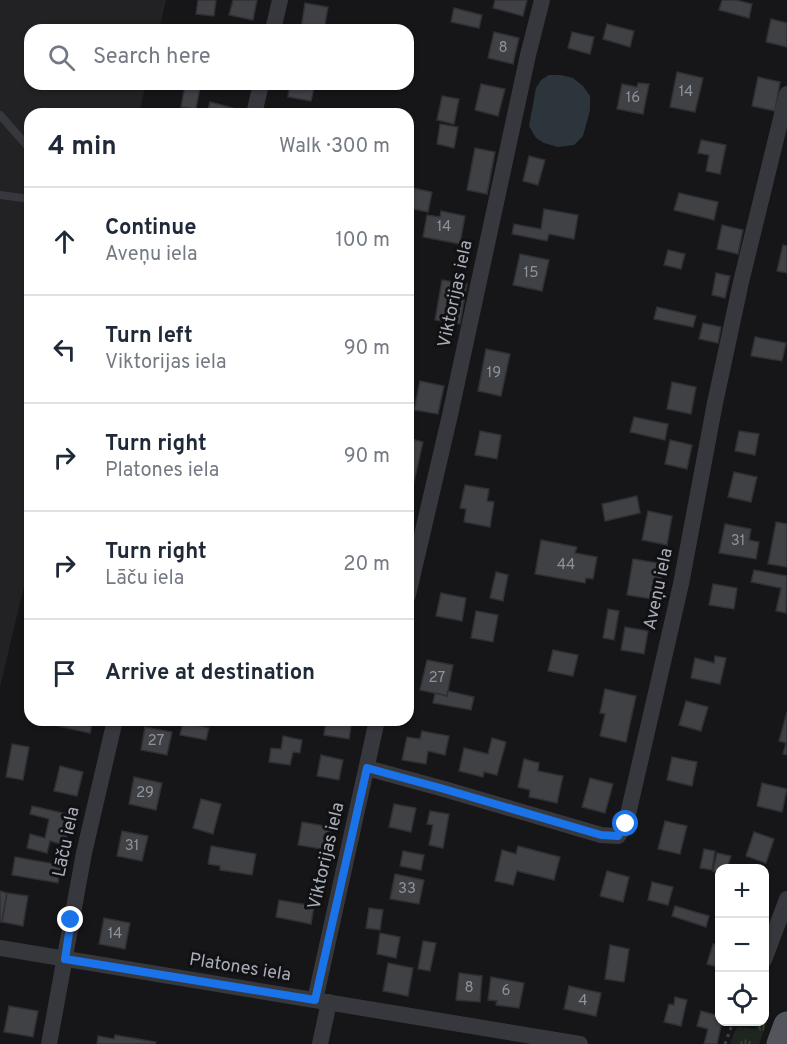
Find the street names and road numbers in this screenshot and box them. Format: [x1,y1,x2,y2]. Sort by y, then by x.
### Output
street label: Viktorijas iela [433,238,479,350]
street label: Aveņu iela [639,546,679,632]
street label: Viktorijas iela [303,800,351,912]
street label: Lāču iela [48,805,86,879]
street label: Platones iela [187,949,293,987]

